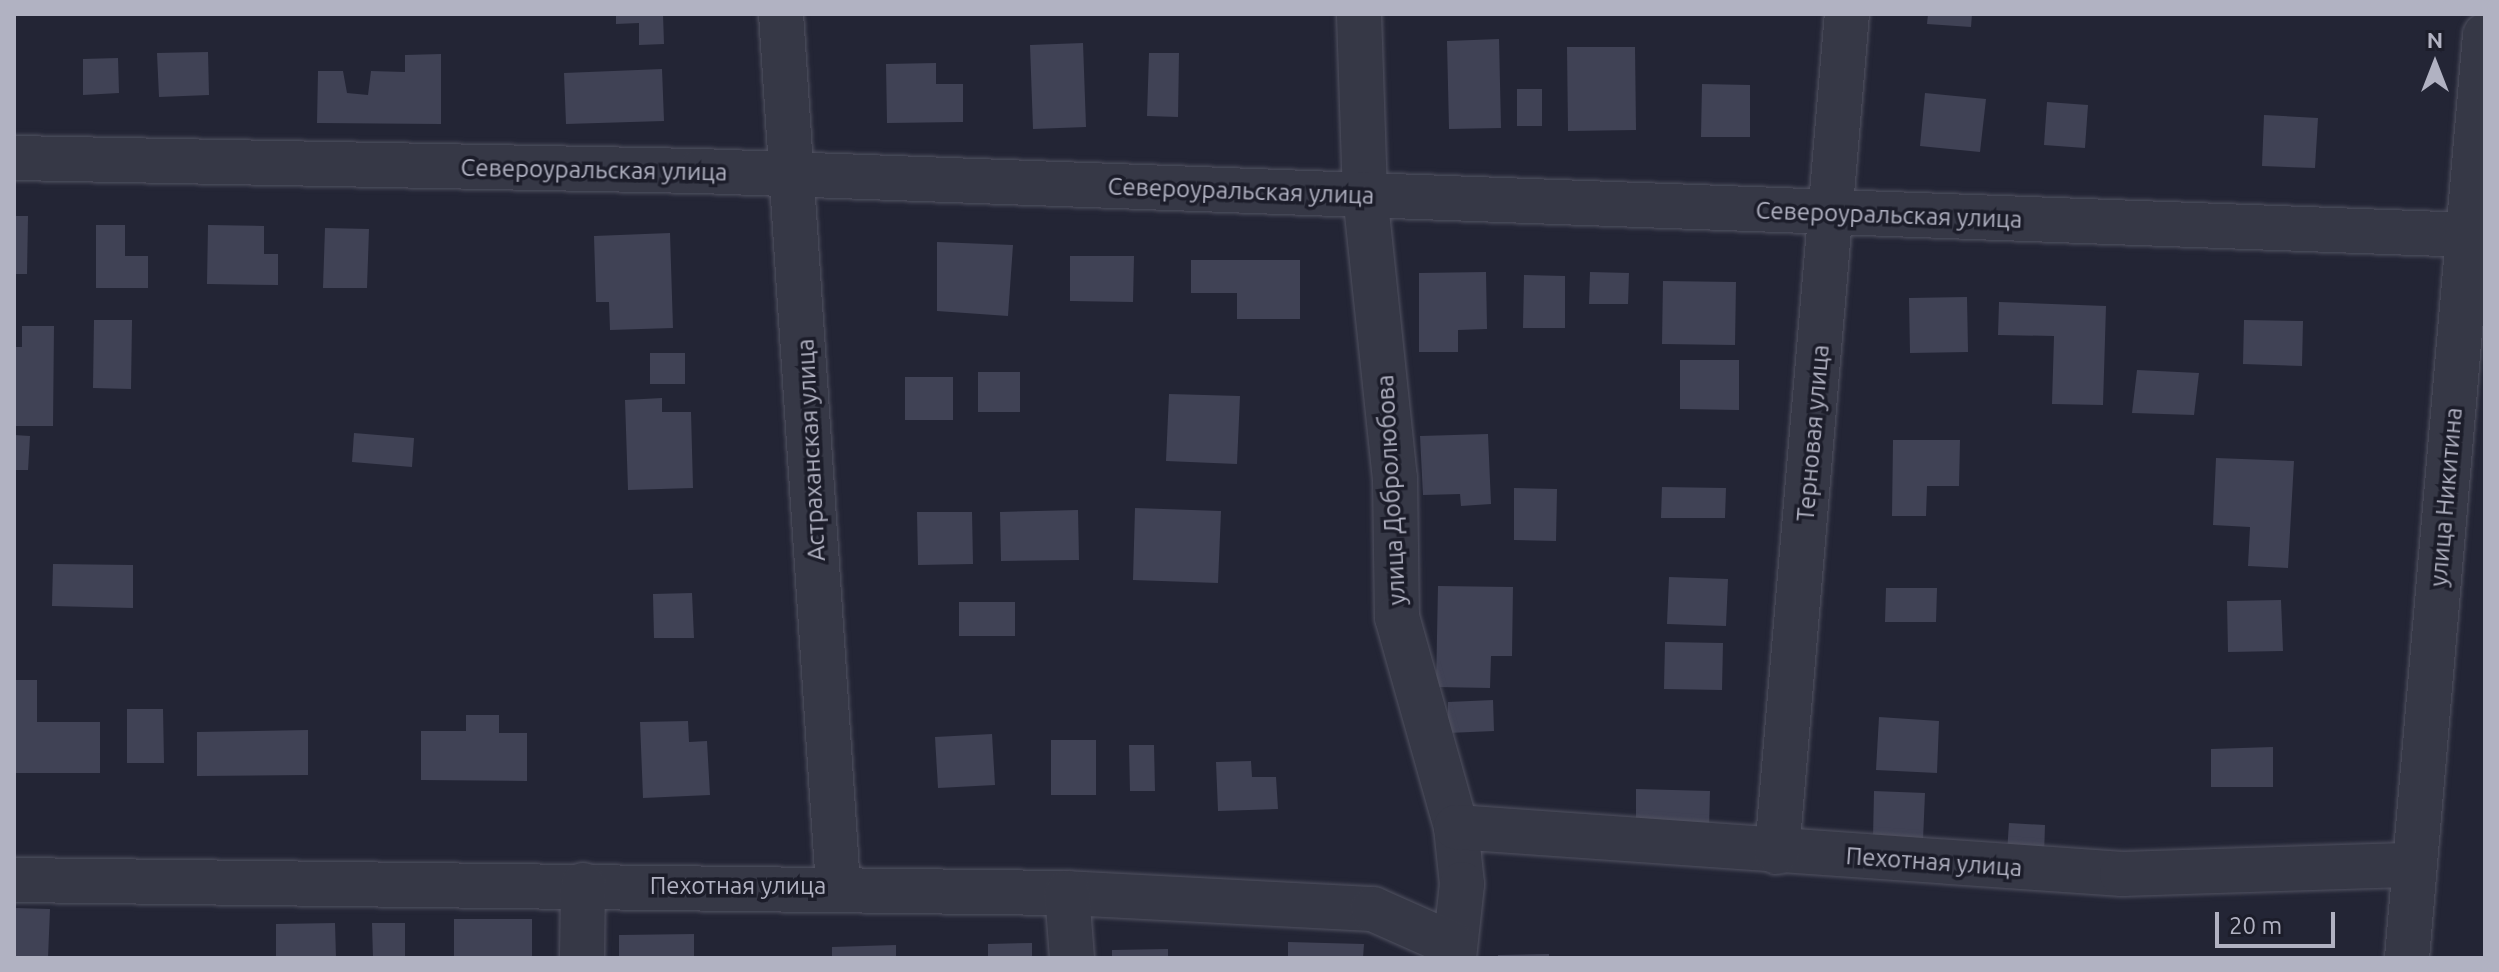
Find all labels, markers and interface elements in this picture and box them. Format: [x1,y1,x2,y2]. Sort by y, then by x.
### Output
north arrow [2395,24,2475,104]
text: N [2427,27,2443,52]
street label: Североуральская улица [460,153,728,187]
street label: Североуральская улица [1107,172,1375,210]
street label: Североуральская улица [1755,196,2023,234]
street label: Астраханская улица [791,338,831,562]
street label: Терновая улица [1791,343,1835,523]
street label: улица Добролюбова [1371,374,1411,606]
street label: улица Никитина [2424,406,2468,588]
street label: Пехотная улица [1845,841,2023,883]
street label: Пехотная улица [650,872,826,900]
scale bar [2219,896,2339,946]
text: 20 m [2229,912,2282,939]

